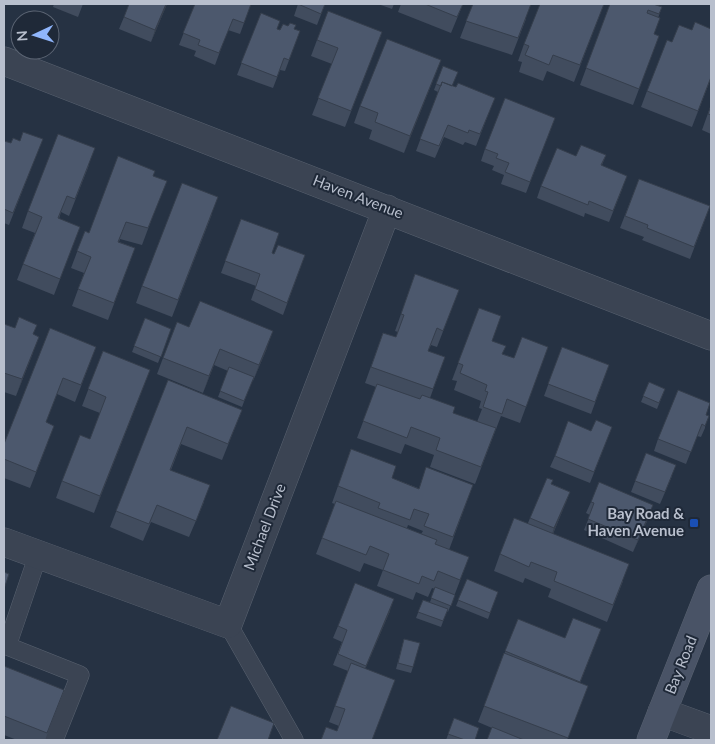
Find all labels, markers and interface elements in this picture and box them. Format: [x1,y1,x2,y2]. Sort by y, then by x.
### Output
north arrow [10,10,60,60]
text: N [13,30,30,42]
street label: Haven Avenue [311,171,406,222]
street label: Michael Drive [239,481,289,573]
place label: Bay Road & Haven Avenue [588,504,684,539]
marker: Bay Road & Haven Avenue [688,517,700,529]
street label: Bay Road [660,633,700,696]

